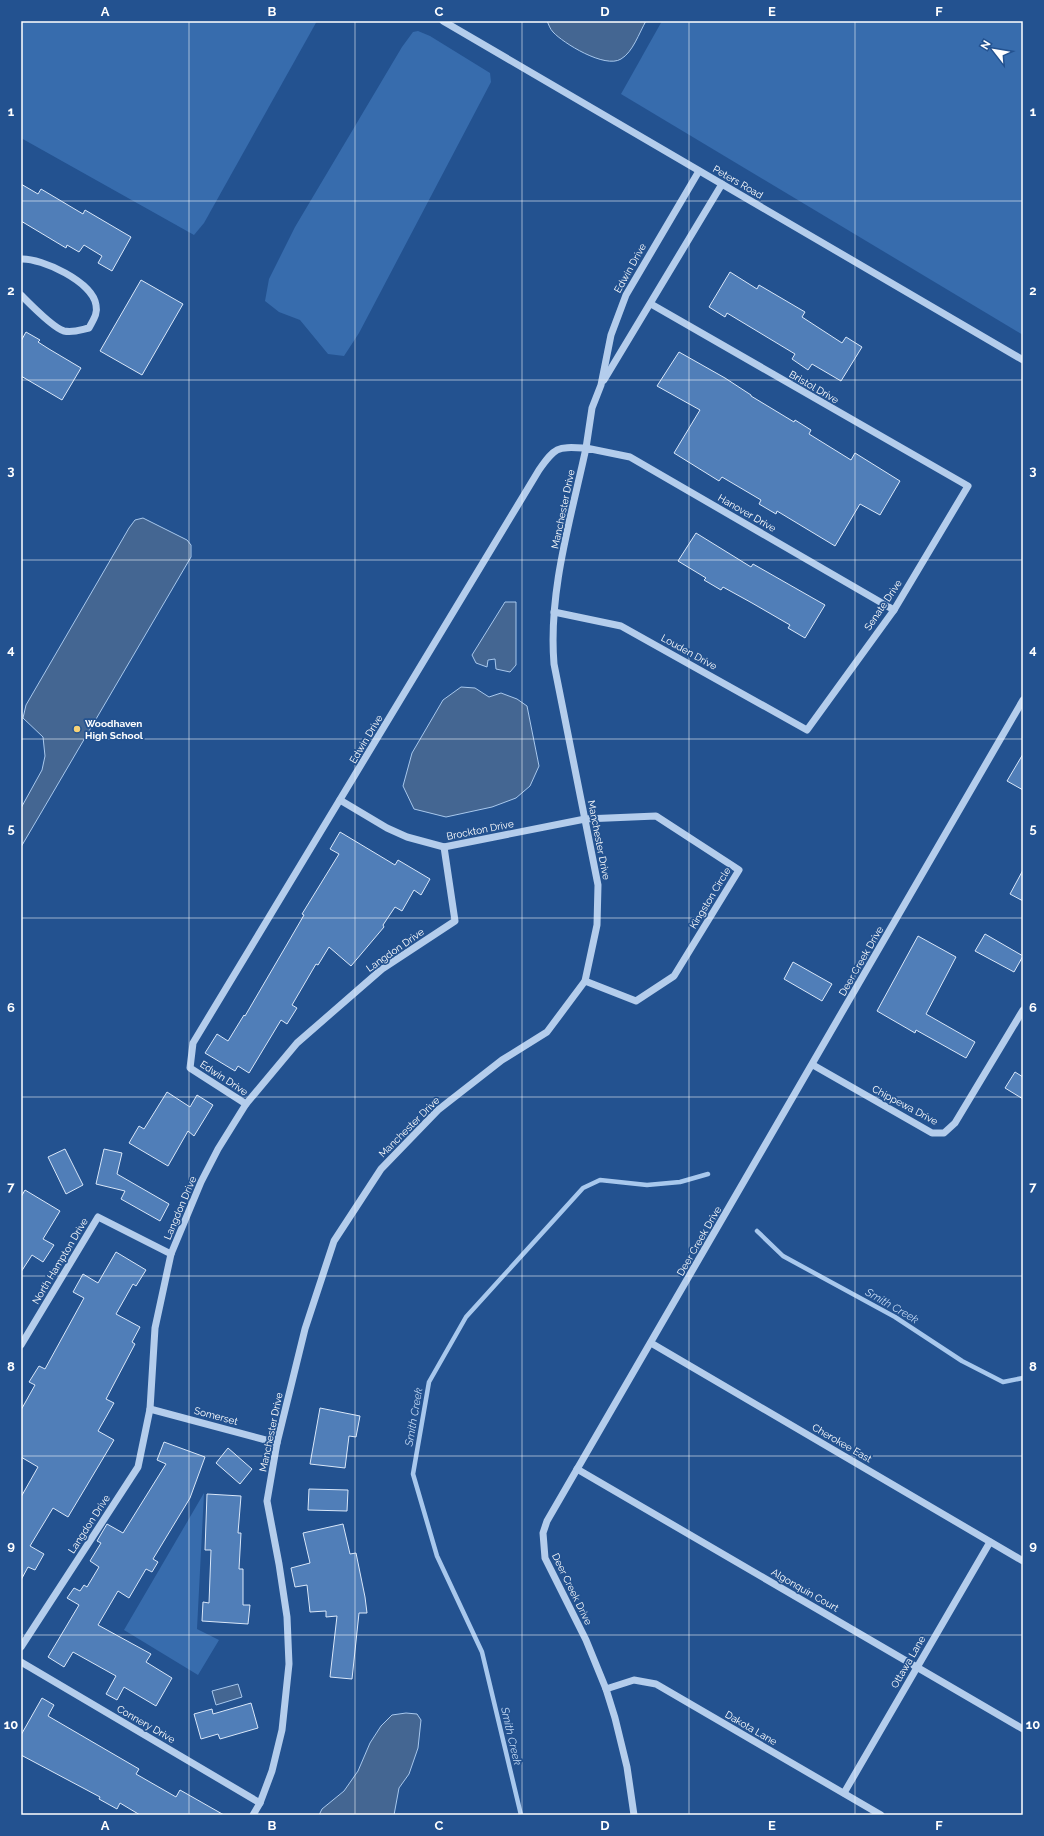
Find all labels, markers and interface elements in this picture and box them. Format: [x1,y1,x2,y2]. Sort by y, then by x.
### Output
text: A [101,4,110,19]
text: B [268,4,277,19]
text: C [435,4,444,19]
text: D [600,4,610,19]
text: E [768,4,776,19]
text: F [935,4,943,19]
north arrow [974,30,1014,70]
text: N [978,38,994,52]
text: 1 [8,104,15,119]
text: 1 [1030,104,1037,119]
street label: Peters Road [711,163,765,201]
street label: Edwin Drive [612,241,648,295]
text: 2 [7,283,15,298]
text: 2 [1029,283,1037,298]
street label: Bristol Drive [787,368,841,406]
text: 3 [7,463,15,478]
text: 3 [1029,463,1037,478]
street label: Manchester Drive [549,468,577,550]
street label: Hanover Drive [716,492,778,534]
street label: Senate Drive [862,577,904,632]
street label: Louden Drive [659,632,719,672]
text: 4 [7,642,15,657]
text: 4 [1029,642,1037,657]
street label: Edwin Drive [347,713,385,765]
place label: Woodhaven High School [85,718,144,741]
marker: Woodhaven High School [72,724,82,734]
street label: Manchester Drive [586,799,612,881]
street label: Brockton Drive [445,818,515,842]
text: 5 [7,821,15,836]
text: 5 [1029,821,1037,836]
street label: Kingston Circle [687,865,733,931]
street label: Deer Creek Drive [837,924,885,998]
street label: Langdon Drive [364,926,426,974]
text: 6 [7,1000,15,1015]
text: 6 [1029,1000,1037,1015]
street label: Edwin Drive [198,1058,250,1098]
street label: Chippewa Drive [870,1083,940,1127]
street label: Manchester Drive [377,1094,442,1159]
street label: Langdon Drive [162,1175,198,1241]
text: 7 [7,1179,15,1194]
text: 7 [1029,1179,1037,1194]
street label: Deer Creek Drive [675,1204,723,1278]
street label: North Hampton Drive [30,1216,90,1306]
water label: Smith Creek [862,1285,921,1327]
text: 8 [7,1359,15,1374]
text: 8 [1029,1359,1037,1374]
water label: Smith Creek [402,1387,426,1448]
street label: Manchester Drive [257,1391,285,1473]
street label: Somerset [193,1405,240,1427]
street label: Cherokee East [810,1422,874,1465]
street label: Langdon Drive [66,1493,112,1555]
text: 9 [7,1538,15,1553]
text: 9 [1029,1538,1037,1553]
street label: Deer Creek Drive [550,1551,594,1627]
street label: Algonquin Court [769,1566,841,1614]
street label: Ottawa Lane [889,1634,927,1690]
street label: Connery Drive [115,1703,177,1745]
water label: Smith Creek [498,1705,524,1766]
street label: Dakota Lane [723,1709,779,1747]
text: 10 [4,1717,18,1732]
text: 10 [1026,1717,1040,1732]
text: A [101,1818,110,1833]
text: B [268,1818,277,1833]
text: C [435,1818,444,1833]
text: D [600,1818,610,1833]
text: E [768,1818,776,1833]
text: F [935,1818,943,1833]

